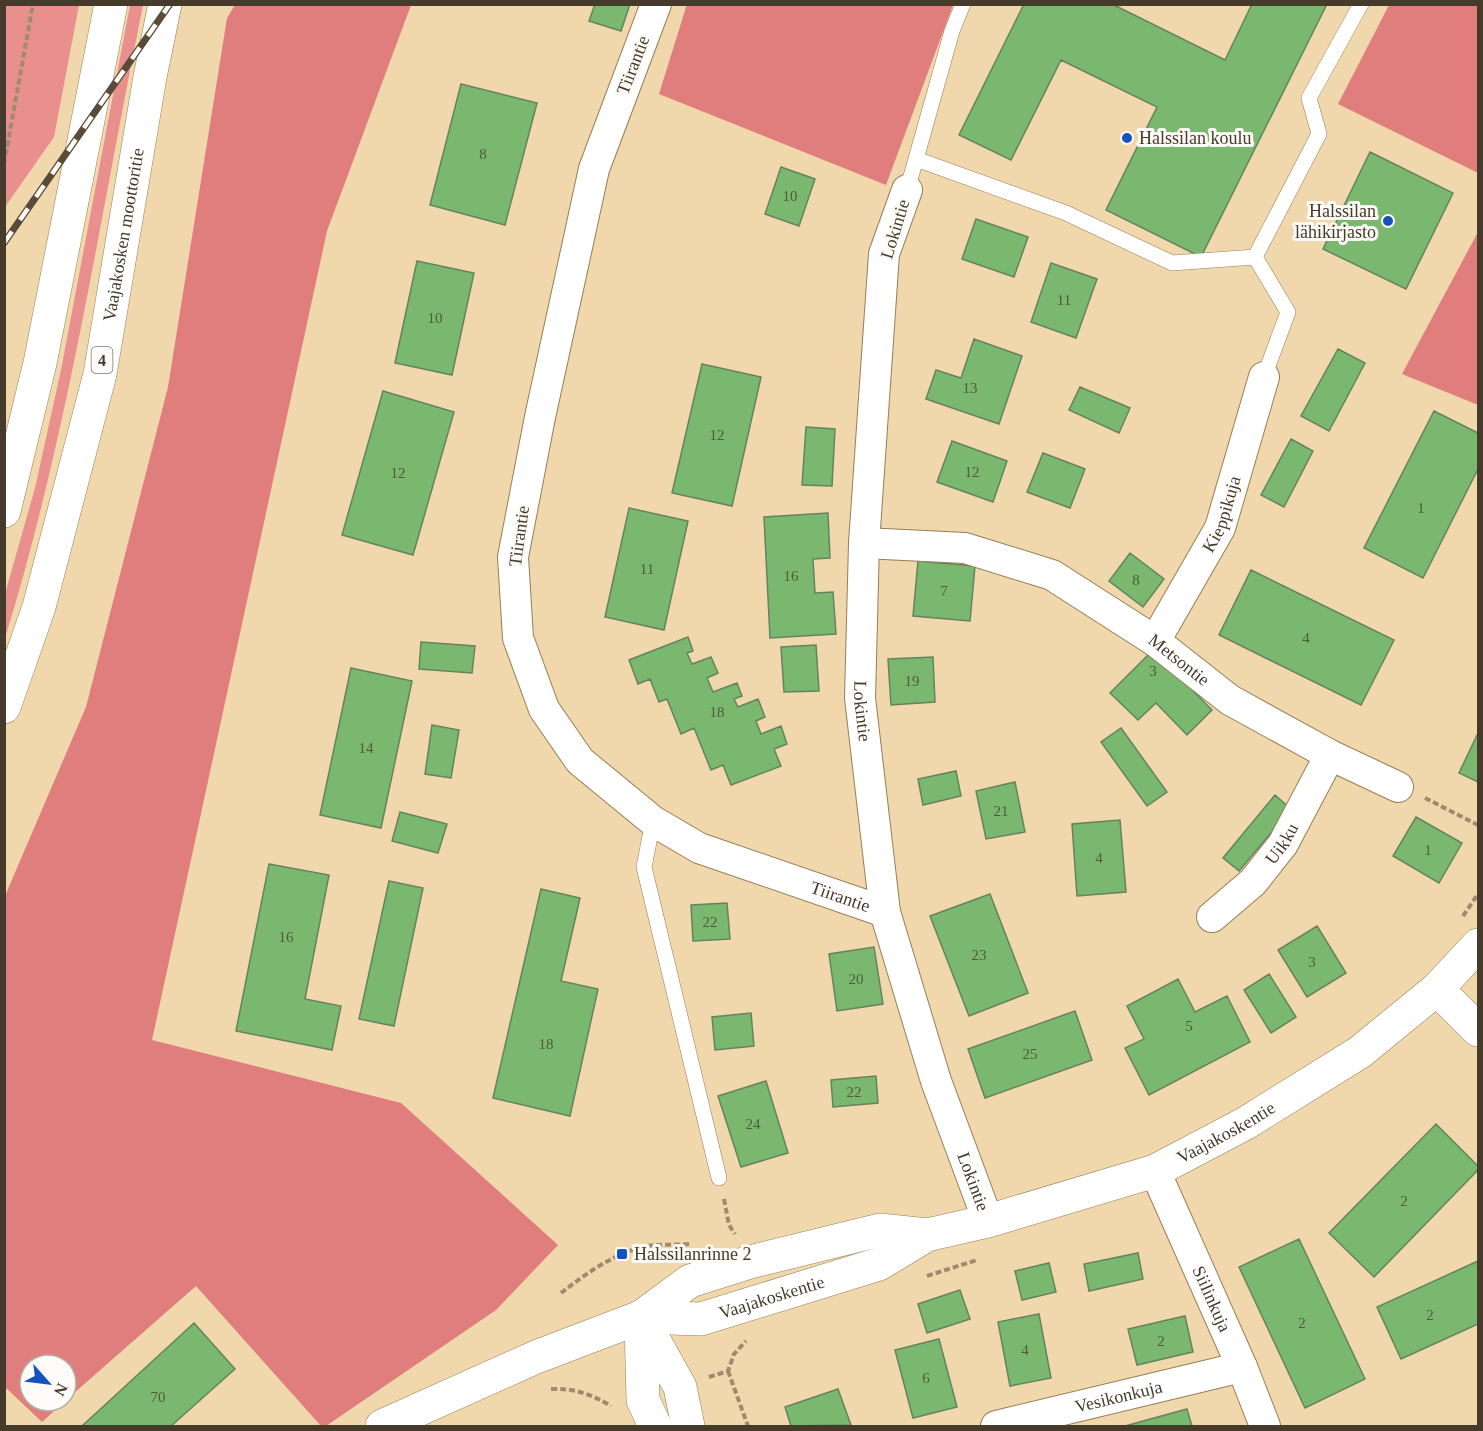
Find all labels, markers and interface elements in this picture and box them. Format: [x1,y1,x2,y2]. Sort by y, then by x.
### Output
street label: Tiirantie [613,33,653,97]
place label: Halssilan koulu [1139,128,1252,148]
marker: Halssilan koulu [1120,131,1134,145]
street label: Vaajakosken moottoritie [99,146,148,323]
house number: 8 [479,146,487,162]
house number: 10 [783,188,798,204]
street label: Lokintie [877,197,913,261]
place label: Halssilan lähikirjasto [1295,201,1376,242]
marker: Halssilan lähikirjasto [1381,214,1395,228]
house number: 11 [1057,292,1071,308]
house number: 10 [428,310,443,326]
road number: 4 [92,347,112,373]
house number: 13 [963,380,978,396]
house number: 12 [710,427,725,443]
house number: 12 [965,464,980,480]
house number: 12 [391,465,406,481]
street label: Kieppikuja [1198,474,1245,556]
house number: 1 [1417,500,1425,516]
street label: Tiirantie [505,504,533,568]
house number: 11 [640,561,654,577]
house number: 16 [784,568,799,584]
house number: 8 [1132,572,1140,588]
house number: 7 [940,583,948,599]
street label: Metsontie [1144,630,1213,690]
house number: 4 [1302,630,1310,646]
house number: 3 [1149,663,1157,679]
house number: 19 [905,673,920,689]
street label: Lokintie [850,680,875,743]
house number: 18 [710,704,725,720]
house number: 14 [359,740,374,756]
house number: 21 [994,803,1009,819]
street label: Uikku [1261,820,1302,868]
house number: 1 [1424,842,1432,858]
house number: 4 [1095,850,1103,866]
street label: Tiirantie [808,877,873,916]
house number: 22 [703,914,718,930]
house number: 16 [279,929,294,945]
house number: 23 [972,947,987,963]
house number: 3 [1308,954,1316,970]
house number: 20 [849,971,864,987]
house number: 5 [1185,1018,1193,1034]
house number: 18 [539,1036,554,1052]
house number: 25 [1023,1046,1038,1062]
house number: 22 [847,1084,862,1100]
street label: Vaajakoskentie [1173,1097,1279,1168]
house number: 24 [746,1116,761,1132]
street label: Lokintie [953,1149,993,1214]
house number: 2 [1400,1193,1408,1209]
place label: Halssilanrinne 2 [634,1244,751,1264]
marker: Halssilanrinne 2 [615,1247,629,1261]
street label: Siilinkuja [1188,1263,1235,1335]
street label: Vaajakoskentie [717,1272,827,1323]
house number: 2 [1426,1307,1434,1323]
house number: 2 [1298,1315,1306,1331]
house number: 2 [1157,1333,1165,1349]
house number: 4 [1021,1342,1029,1358]
north arrow [18,1353,78,1413]
house number: 6 [922,1370,930,1386]
street label: Vesikonkuja [1073,1377,1164,1417]
text: N [50,1381,71,1399]
house number: 70 [151,1389,166,1405]

